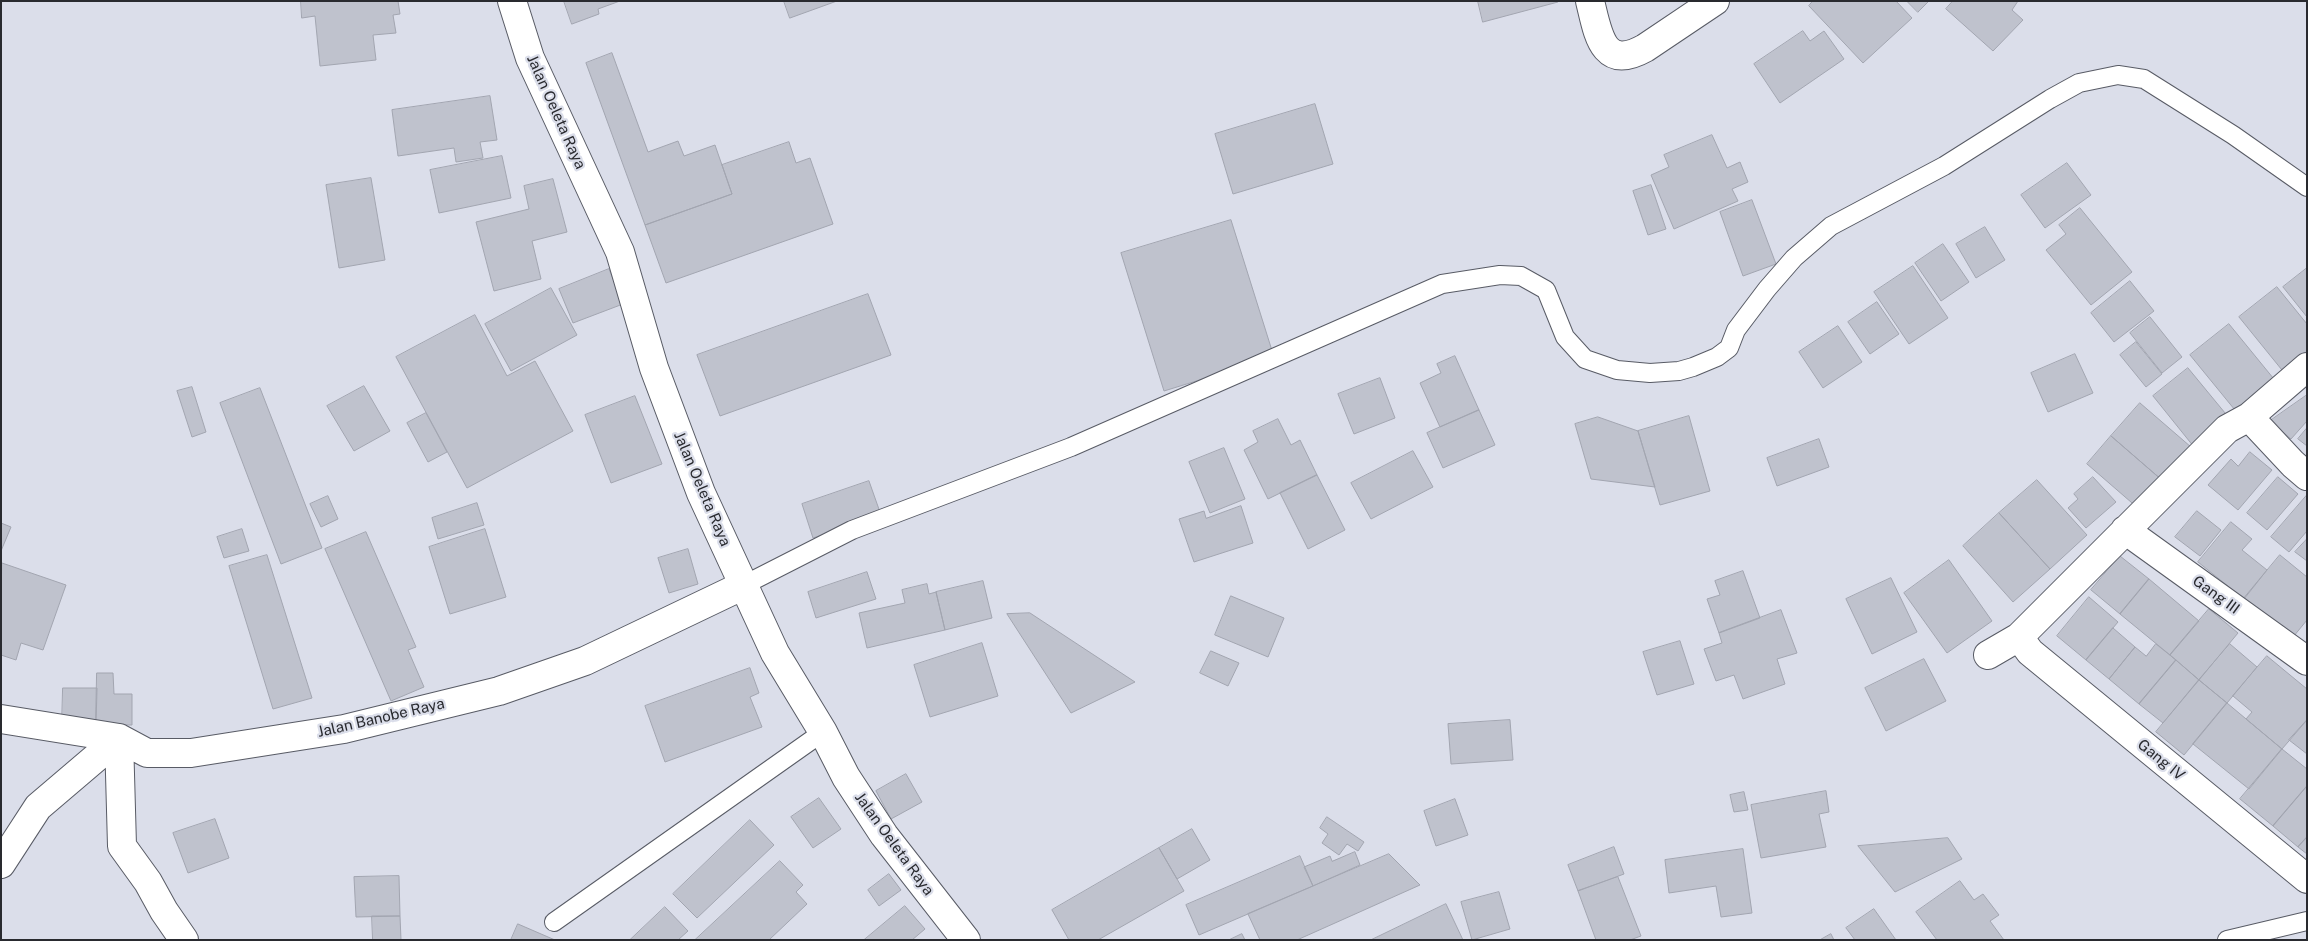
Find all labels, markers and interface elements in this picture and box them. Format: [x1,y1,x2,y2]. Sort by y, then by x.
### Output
street label: Jalan Oeleta Raya [523,52,589,172]
street label: Jalan Oeleta Raya [670,429,734,549]
street label: Gang III [2189,572,2243,618]
street label: Jalan Banobe Raya [316,695,446,741]
street label: Gang IV [2134,736,2188,784]
street label: Jalan Oeleta Raya [851,789,937,899]

